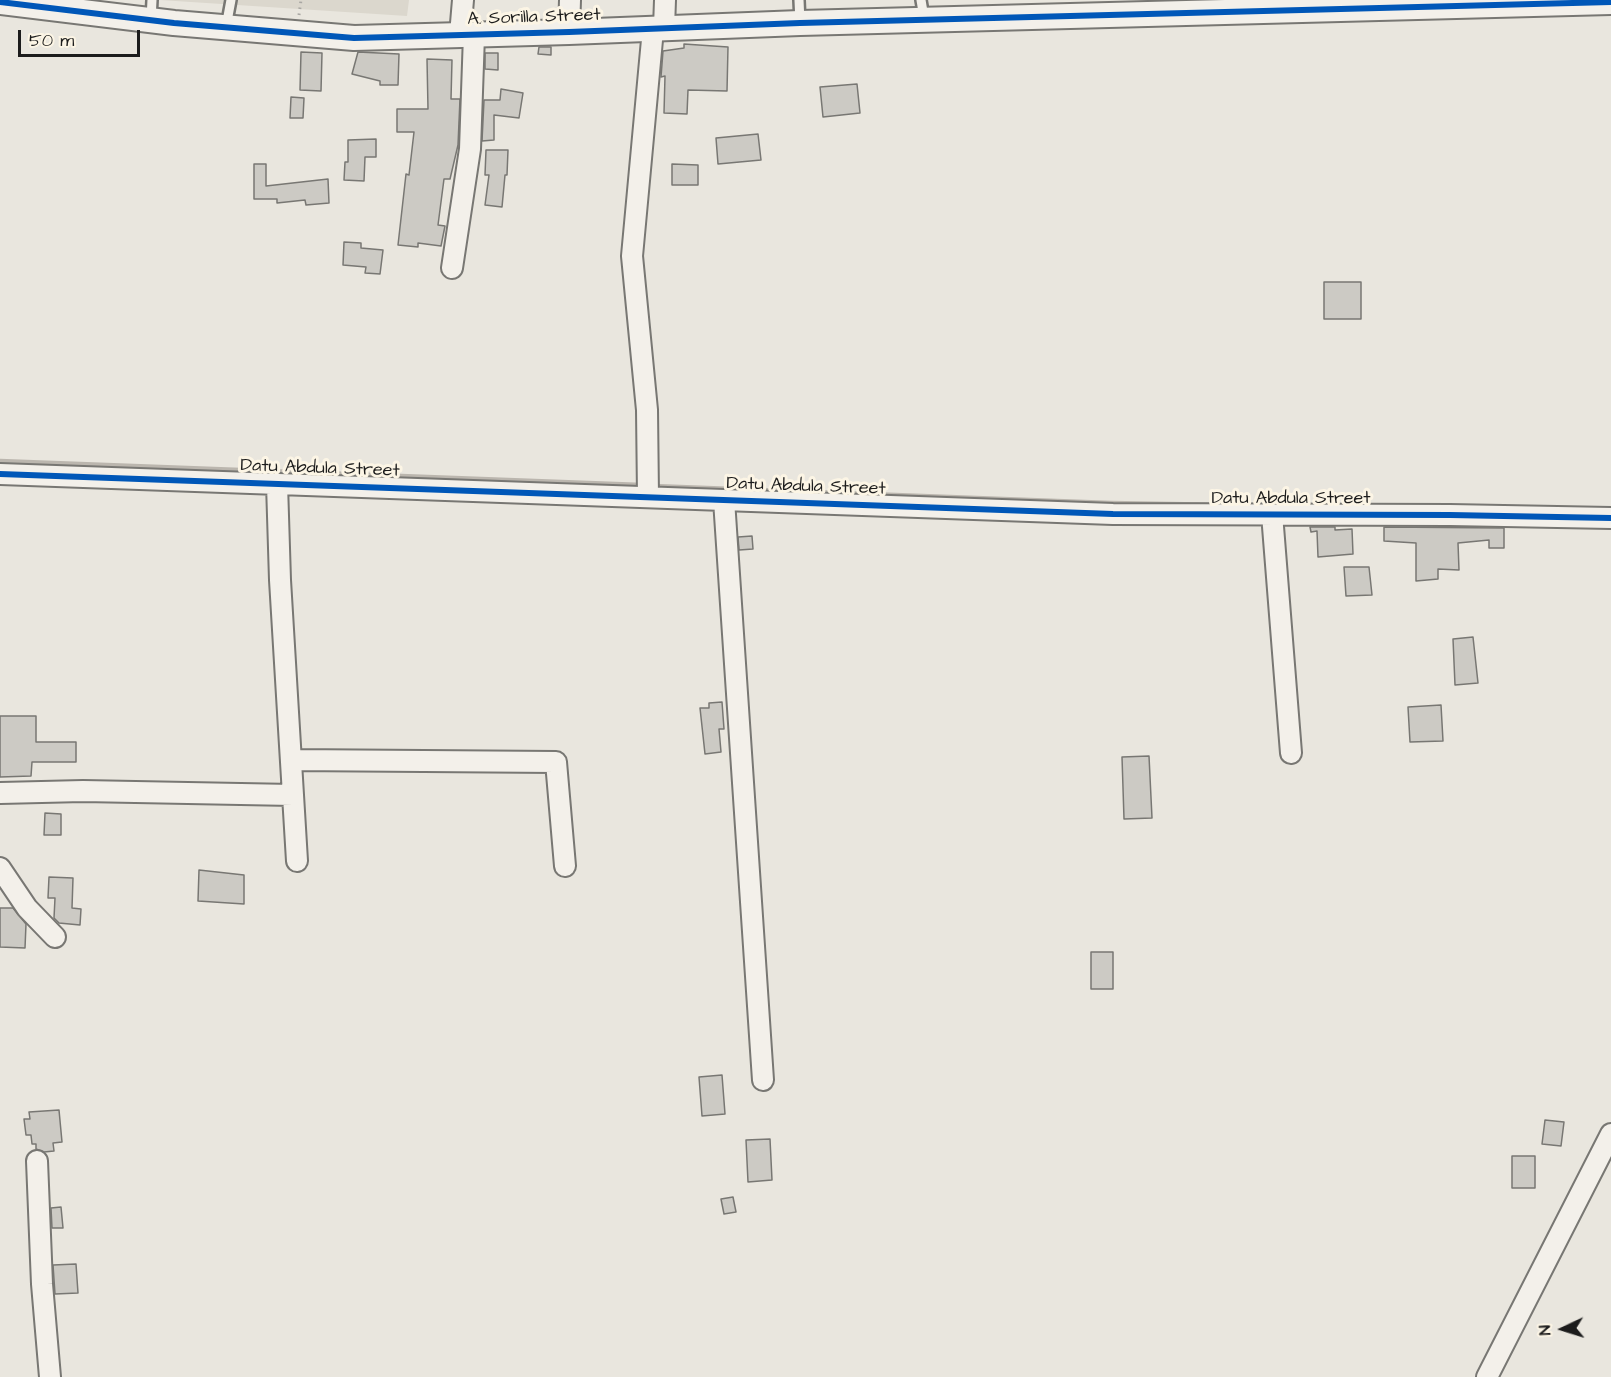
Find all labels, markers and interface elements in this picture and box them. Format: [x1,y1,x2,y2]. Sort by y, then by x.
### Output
street label: A. Sorilla Street [467,5,601,31]
scale bar [21,18,142,56]
text: 50 m [29,28,74,53]
street label: Datu Abdula Street [240,455,400,483]
street label: Datu Abdula Street [726,473,886,501]
street label: Datu Abdula Street [1211,488,1371,510]
north arrow [1533,1299,1593,1359]
text: N [1534,1324,1556,1336]

